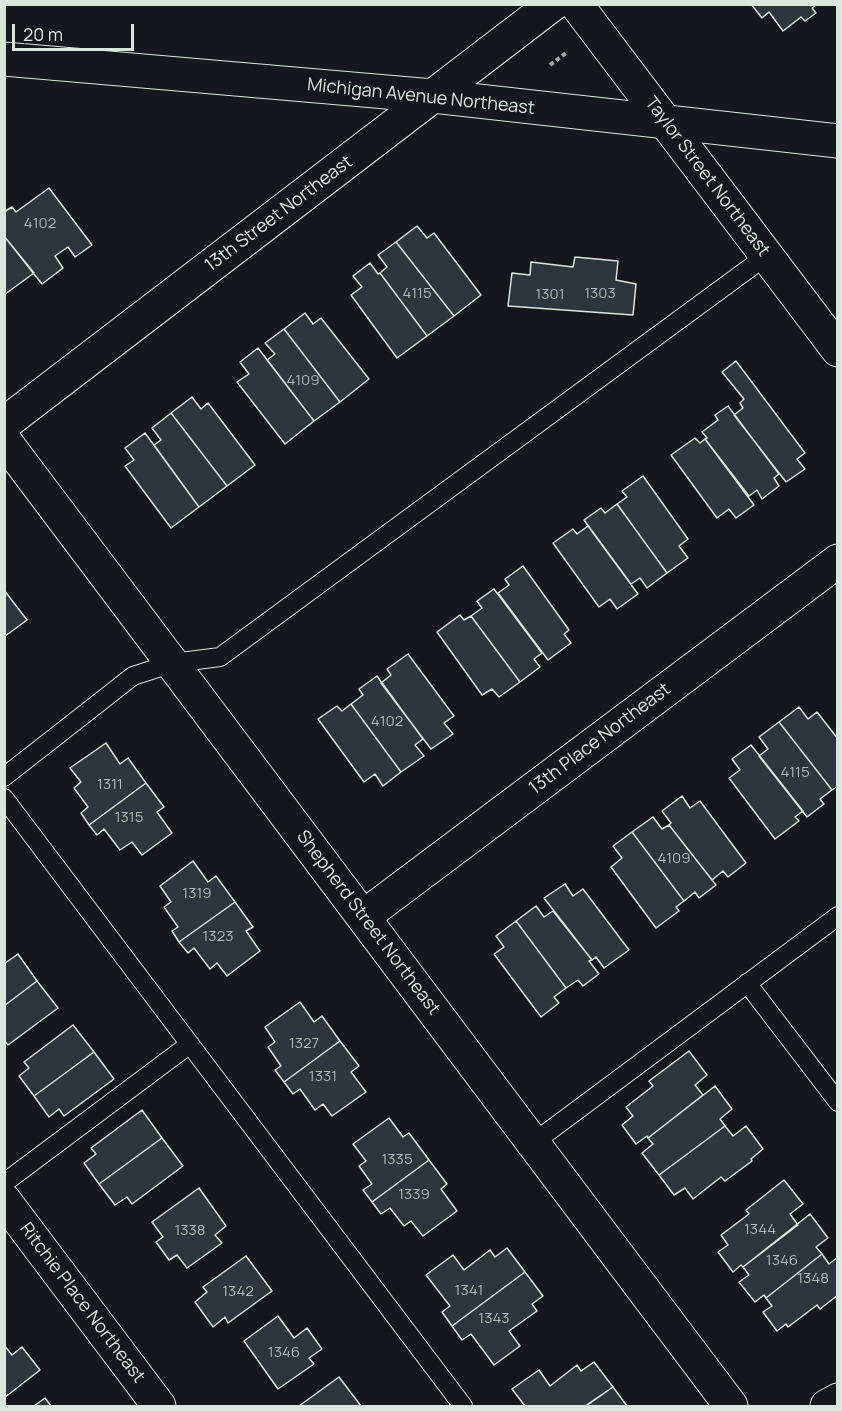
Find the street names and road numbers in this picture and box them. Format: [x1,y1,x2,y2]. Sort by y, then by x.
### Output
street label: Michigan Avenue Northeast [306,74,536,120]
street label: Taylor Street Northeast [640,93,774,261]
street label: 13th Street Northeast [201,151,357,277]
street label: 13th Place Northeast [525,679,675,799]
street label: Shepherd Street Northeast [292,827,444,1019]
street label: Ritchie Place Northeast [15,1219,149,1387]

